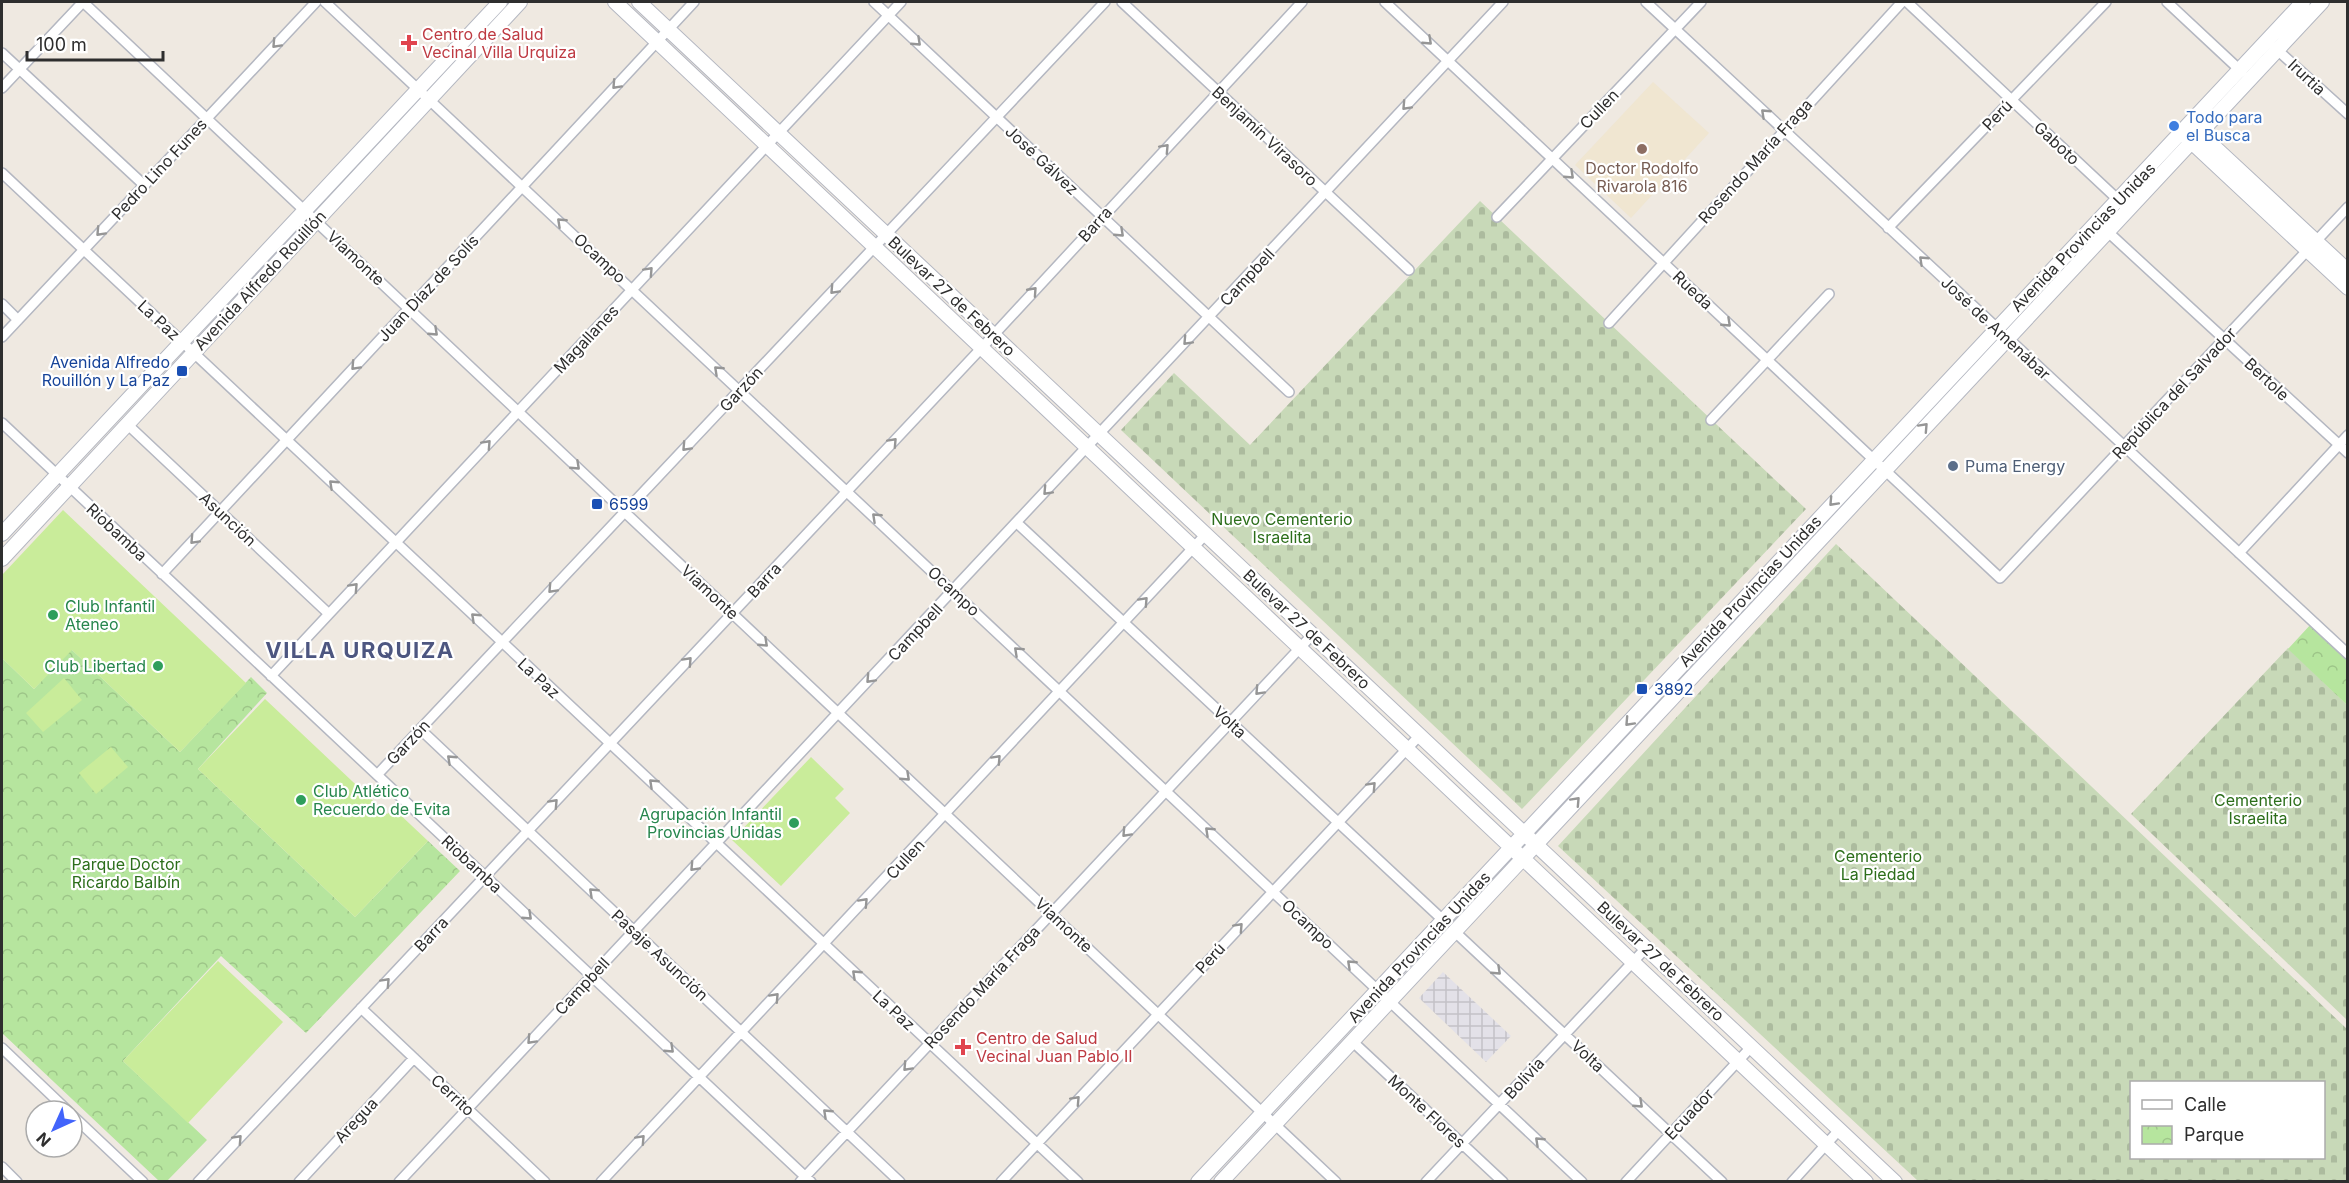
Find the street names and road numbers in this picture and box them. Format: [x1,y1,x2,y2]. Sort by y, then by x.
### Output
street label: Irurtia [2284,55,2330,99]
street label: Benjamín Virasoro [1208,82,1322,190]
street label: Cullen [1575,85,1623,133]
street label: Rosendo María Fraga [1694,95,1816,227]
street label: Perú [1978,95,2016,135]
street label: Pedro Lino Funes [107,114,211,224]
street label: Gaboto [2030,117,2084,169]
street label: José Gálvez [1001,121,1083,199]
street label: Avenida Provincias Unidas [2006,158,2160,316]
street label: Barra [1074,202,1116,246]
street label: Avenida Alfredo Rouillón [190,206,330,354]
street label: Viamonte [323,226,389,290]
street label: Ocampo [570,229,630,287]
street label: Juan Díaz de Solís [373,230,483,346]
street label: Bulevar 27 de Febrero [884,232,1020,360]
street label: Campbell [1215,244,1279,310]
street label: Rueda [1669,266,1717,314]
street label: José de Amenábar [1937,272,2055,384]
street label: La Paz [134,295,184,345]
street label: Magallanes [549,301,623,377]
street label: República del Salvador [2108,323,2240,463]
street label: Bertole [2240,353,2294,405]
street label: Garzón [715,362,767,416]
street label: Asunción [195,488,261,550]
street label: Riobamba [83,499,151,565]
street label: Avenida Provincias Unidas [1675,511,1825,671]
street label: Barra [743,558,785,602]
street label: Viamonte [677,560,743,624]
street label: Ocampo [924,562,984,620]
street label: Bulevar 27 de Febrero [1239,565,1375,693]
street label: Campbell [883,599,947,665]
street label: La Paz [514,653,564,703]
street label: Volta [1209,702,1251,742]
street label: Garzón [382,715,434,769]
street label: Riobamba [438,831,506,897]
street label: Cullen [881,835,929,883]
street label: Avenida Provincias Unidas [1344,867,1494,1027]
street label: Viamonte [1031,893,1097,957]
street label: Ocampo [1278,895,1338,953]
street label: Bulevar 27 de Febrero [1593,897,1729,1025]
street label: Pasaje Asunción [608,905,712,1005]
street label: Barra [410,912,452,956]
street label: Rosendo María Fraga [920,921,1044,1053]
street label: Perú [1191,938,1229,978]
street label: Campbell [550,953,614,1019]
street label: La Paz [869,985,919,1035]
street label: Volta [1567,1036,1609,1076]
street label: Bolivia [1500,1053,1548,1103]
street label: Cerrito [427,1070,479,1120]
street label: Monte Flores [1384,1070,1470,1152]
street label: Ecuador [1660,1084,1718,1144]
street label: Aregua [330,1093,382,1147]

